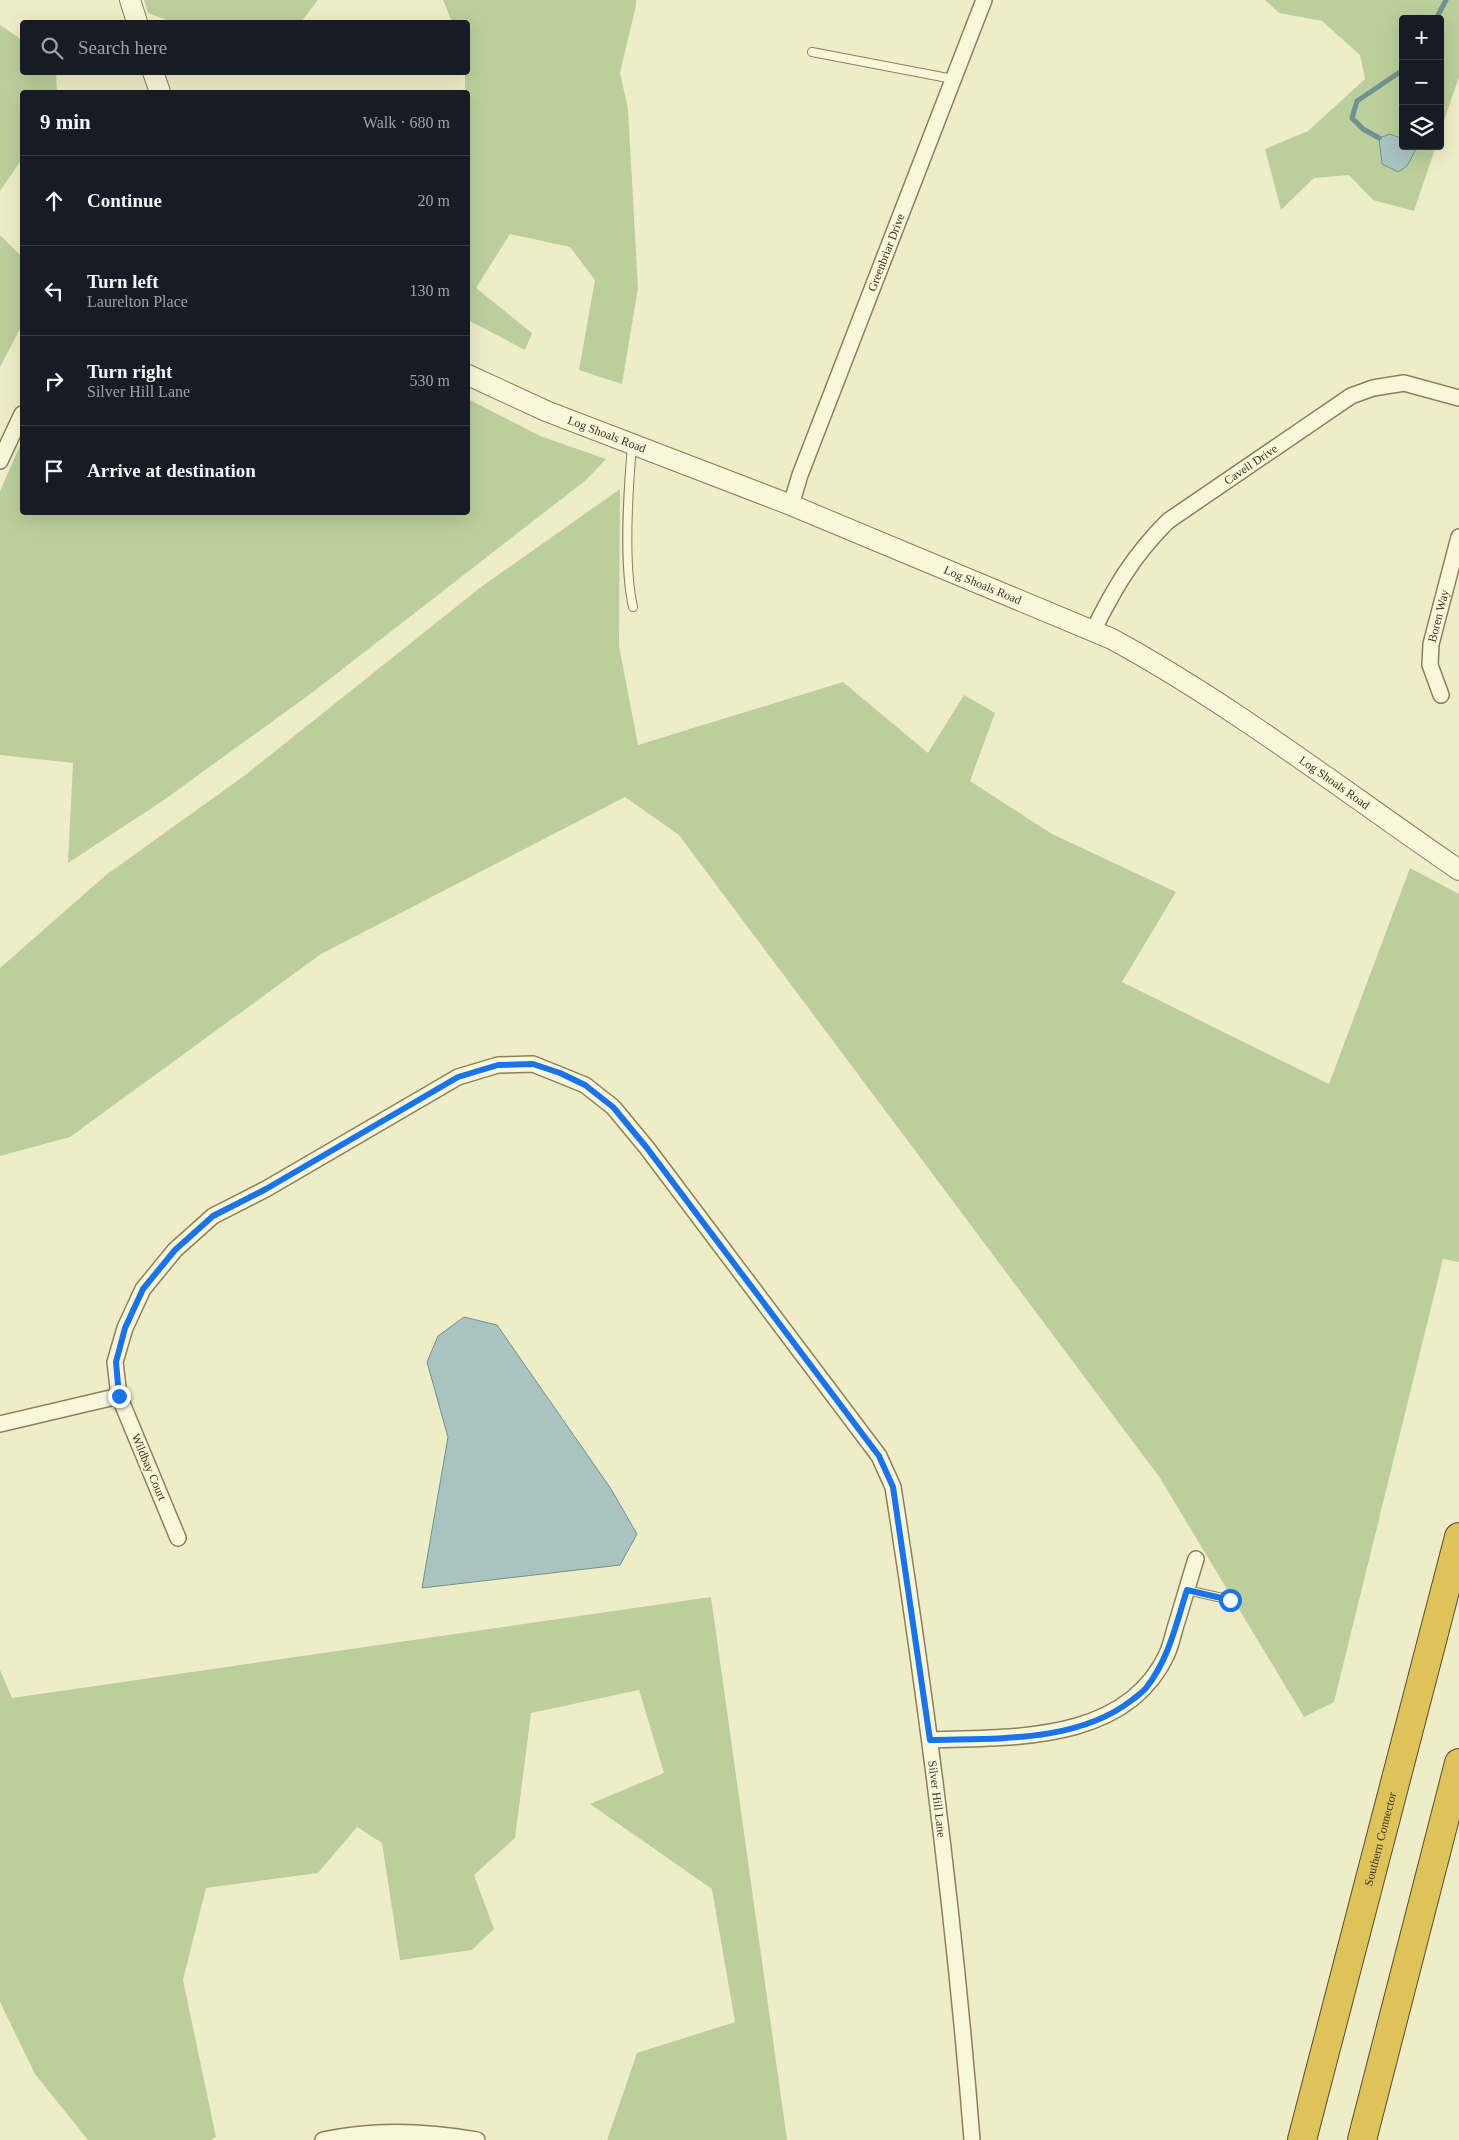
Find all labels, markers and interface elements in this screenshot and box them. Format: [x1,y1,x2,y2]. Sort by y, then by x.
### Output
map controls [1399,15,1444,150]
button: + [1399,15,1444,60]
search box [20,20,470,75]
icon: search [38,34,66,62]
text: Search here [78,37,167,58]
button: − [1399,60,1444,105]
button: layers [1399,105,1444,150]
text: 9 min [40,110,91,134]
text: Walk · 680 m [363,114,450,131]
icon: ahead [40,187,68,215]
text: Continue [87,190,162,211]
text: 20 m [418,192,450,209]
street label: Greenbriar Drive [865,212,908,293]
text: Turn left [87,271,159,292]
icon: left [40,277,68,305]
text: 130 m [410,282,450,299]
text: Laurelton Place [87,293,188,310]
text: Turn right [87,361,172,382]
icon: right [40,367,68,395]
text: 530 m [410,372,450,389]
text: Silver Hill Lane [87,383,190,400]
street label: Log Shoals Road [566,413,648,456]
street label: Cavell Drive [1221,441,1280,488]
icon: arrive [40,457,68,485]
text: Arrive at destination [87,460,256,481]
street label: Log Shoals Road [942,563,1024,607]
street label: Boren Way [1425,588,1452,644]
street label: Log Shoals Road [1297,753,1372,812]
route end [108,1385,131,1408]
street label: Wildbay Court [129,1432,170,1503]
route start [1219,1589,1242,1612]
street label: Silver Hill Lane [925,1760,949,1838]
street label: Southern Connector [1361,1791,1399,1887]

